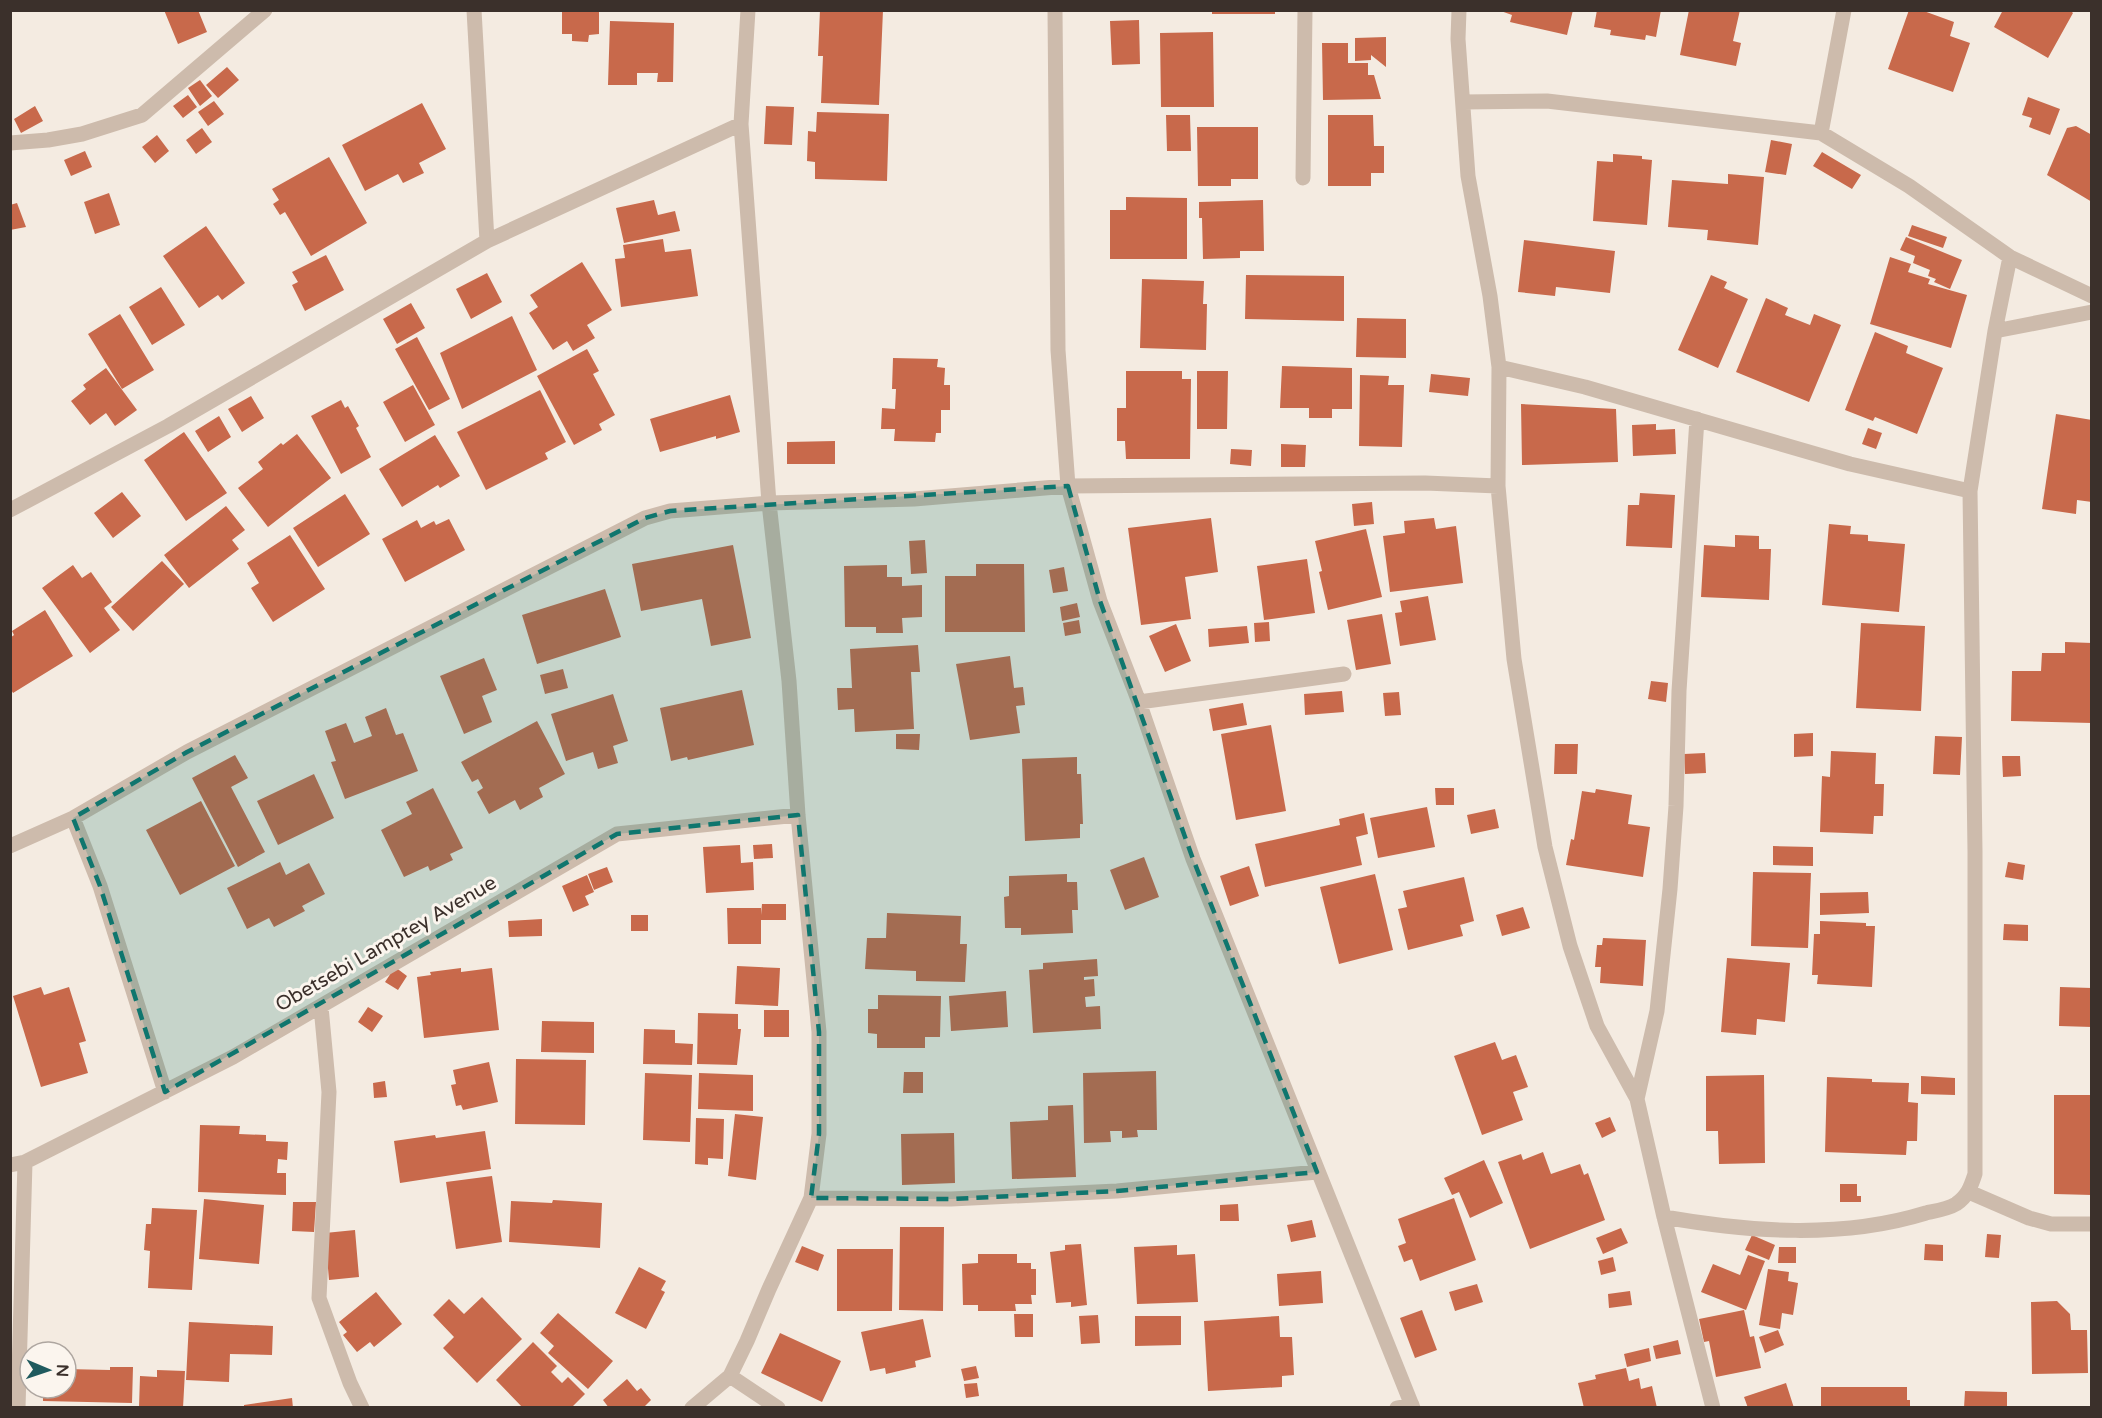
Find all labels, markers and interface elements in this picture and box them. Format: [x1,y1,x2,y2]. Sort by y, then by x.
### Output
street label: Obetsebi Lamptey Avenue [271,871,501,1017]
north arrow [18,1340,78,1400]
text: N [52,1364,72,1377]

